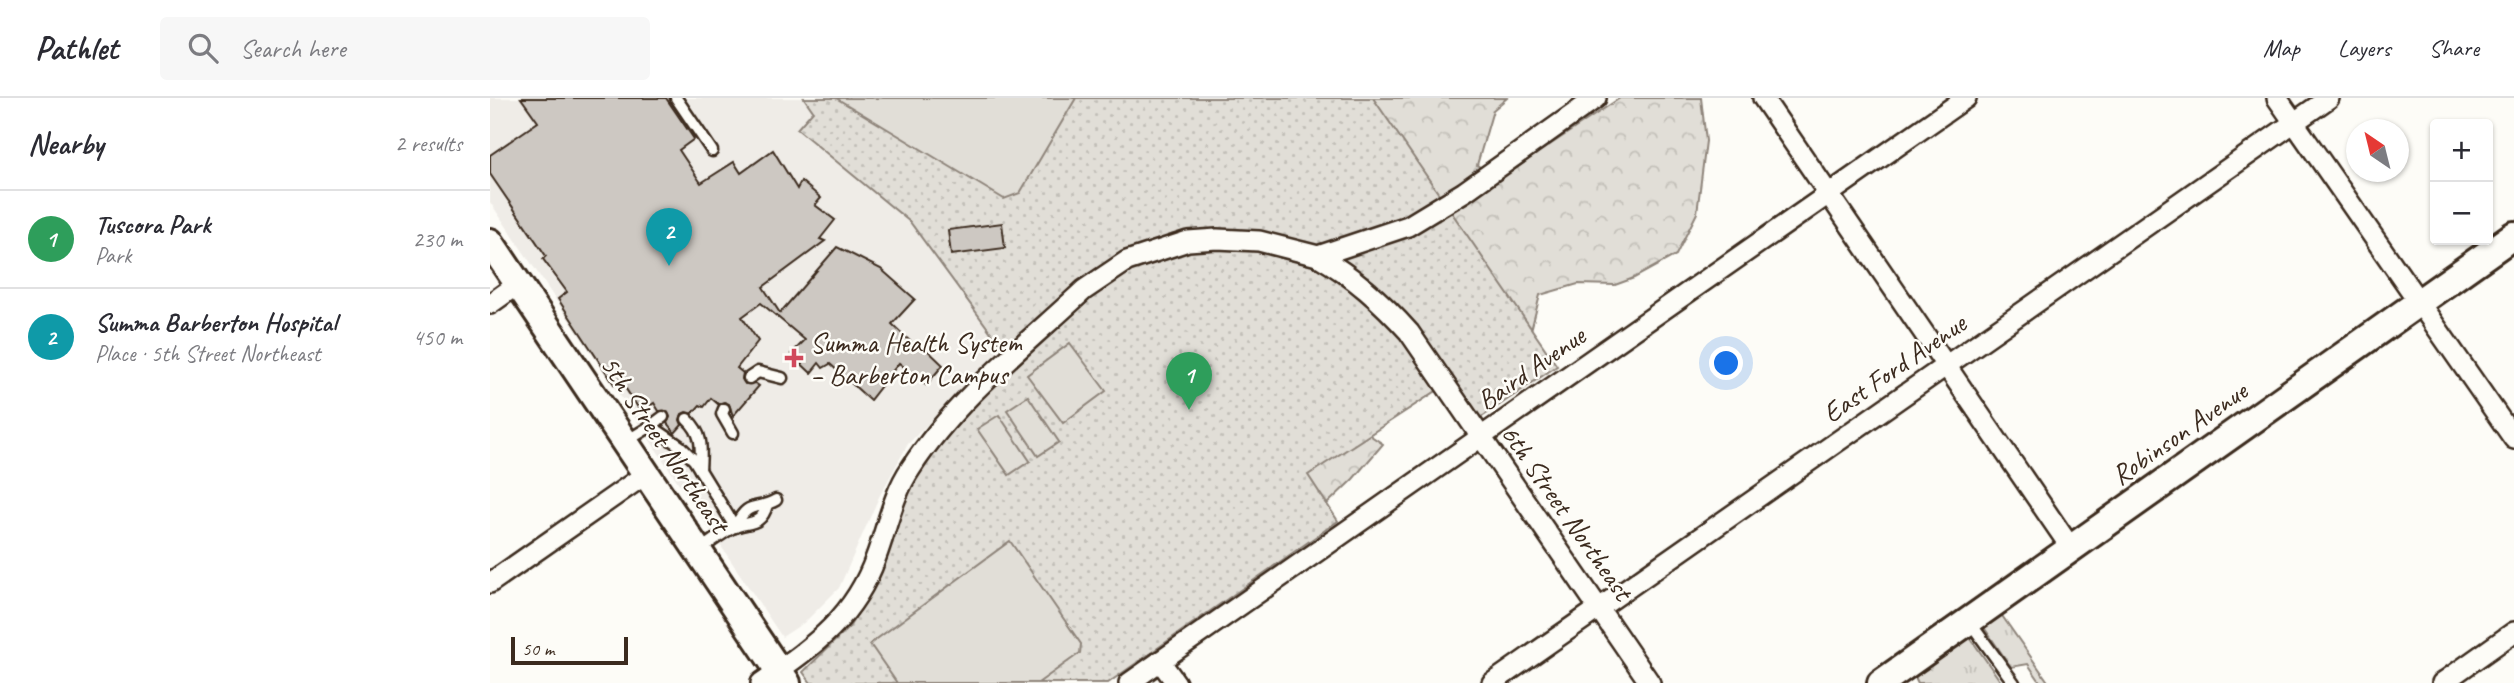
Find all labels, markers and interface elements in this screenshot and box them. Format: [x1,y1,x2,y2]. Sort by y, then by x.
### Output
search box [160,17,650,80]
text: Pathlet [35,27,118,69]
icon: search [184,29,222,67]
text: Search here [240,32,346,65]
text: Map [2263,33,2300,63]
text: Layers [2338,33,2391,63]
text: Share [2429,33,2479,63]
north arrow [2346,119,2409,182]
map controls [2430,119,2493,245]
button: + [2430,119,2493,182]
text: Nearby [28,125,104,163]
text: 2 results [395,129,462,158]
button: − [2430,182,2493,245]
text: Tuscora Park [95,208,210,241]
pin: 2 [646,208,692,266]
text: 1 [46,225,56,254]
text: 230 m [413,225,462,254]
text: Park [95,241,131,270]
street label: East Ford Avenue [1816,305,1974,430]
text: Summa Barberton Hospital [95,306,337,339]
street label: Baird Avenue [1470,317,1593,418]
text: 2 [46,323,56,352]
text: 450 m [413,323,462,352]
place label: Summa Health System – Barberton Campus [810,325,1023,392]
text: Place · 5th Street Northeast [95,339,320,368]
your location [1709,346,1743,380]
marker: Summa Health System – Barberton Campus [784,348,804,368]
street label: 5th Street Northeast [593,349,739,542]
pin: 1 [1166,352,1212,410]
street label: Robinson Avenue [2104,372,2255,493]
street label: 6th Street Northeast [1493,417,1642,609]
scale bar [511,634,628,666]
text: 50 m [522,637,554,661]

